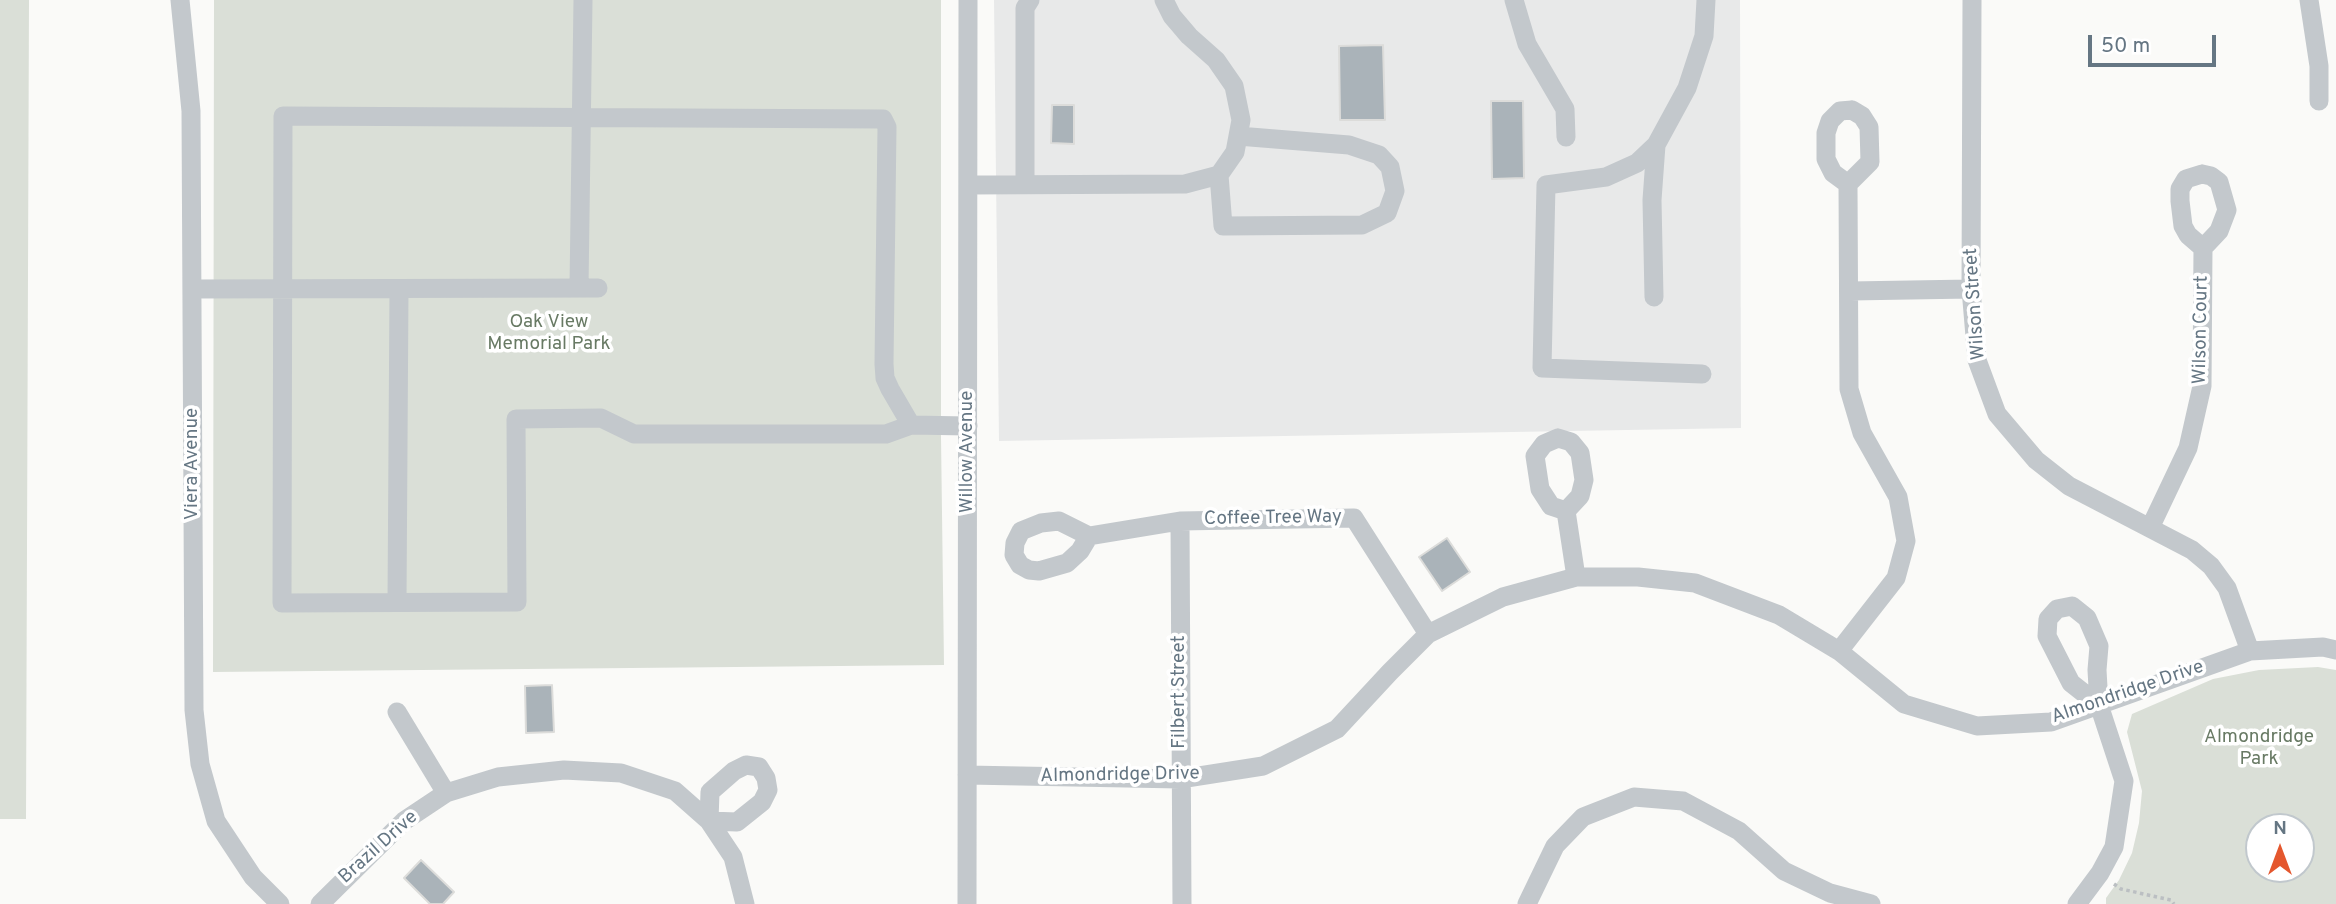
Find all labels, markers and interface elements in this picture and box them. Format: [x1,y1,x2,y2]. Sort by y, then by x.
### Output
scale bar [2091,21,2219,65]
text: 50 m [2101,33,2150,60]
street label: Wilson Street [1961,247,1991,361]
street label: Wilson Court [2190,275,2214,385]
park label: Oak View Memorial Park [487,312,611,356]
street label: Willow Avenue [957,391,979,513]
street label: Viera Avenue [182,408,204,520]
street label: Coffee Tree Way [1204,506,1342,532]
street label: Filbert Street [1169,635,1191,749]
street label: Almondridge Drive [2049,656,2207,730]
park label: Almondridge Park [2204,727,2314,771]
street label: Almondridge Drive [1040,763,1200,789]
street label: Brazil Drive [335,807,423,889]
north arrow [2245,813,2315,883]
text: N [2273,817,2287,841]

